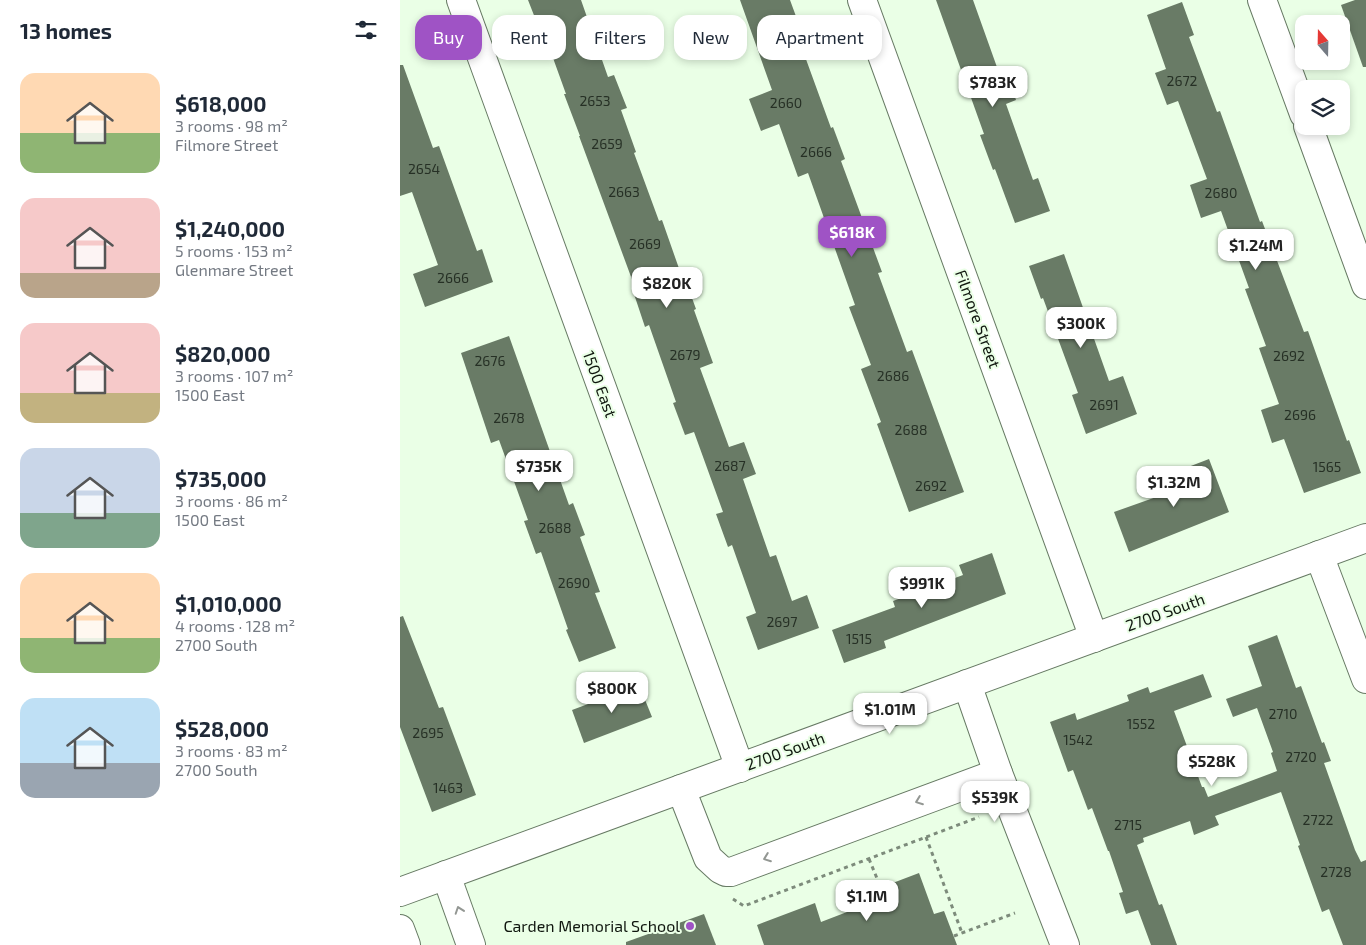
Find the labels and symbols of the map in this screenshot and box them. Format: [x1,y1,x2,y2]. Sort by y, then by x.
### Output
north arrow [1295,15,1350,70]
pin: $783K [958,66,1028,108]
house number: 2672 [1167,72,1198,89]
house number: 2653 [579,92,611,109]
house number: 2660 [770,94,802,111]
house number: 2659 [591,135,623,152]
house number: 2666 [800,143,832,160]
house number: 2654 [408,160,440,177]
house number: 2663 [608,183,640,200]
house number: 2680 [1205,184,1237,201]
pin: $618K [817,216,887,258]
pin: $1.24M [1215,228,1297,271]
house number: 2669 [629,235,661,252]
pin: $820K [632,266,702,309]
street label: Filmore Street [952,267,1005,371]
house number: 2666 [437,269,469,286]
pin: $300K [1046,306,1116,349]
house number: 2679 [669,346,701,363]
house number: 2692 [1273,347,1305,364]
street label: 1500 East [580,348,621,420]
house number: 2676 [474,352,506,369]
house number: 2686 [877,367,909,384]
house number: 2691 [1089,396,1119,413]
house number: 2696 [1284,406,1316,423]
house number: 2678 [493,409,525,426]
house number: 2688 [895,421,927,438]
pin: $735K [504,450,574,492]
house number: 2687 [714,457,746,474]
house number: 1565 [1313,458,1341,475]
pin: $1.32M [1133,466,1215,508]
house number: 2692 [915,477,947,494]
house number: 2688 [539,519,571,536]
pin: $991K [887,566,957,609]
house number: 2690 [558,574,590,591]
street label: 2700 South [1123,588,1207,635]
house number: 2697 [766,613,798,630]
house number: 1515 [846,630,872,647]
pin: $800K [577,672,647,714]
pin: $1.01M [849,692,931,735]
house number: 2710 [1268,705,1298,722]
house number: 1552 [1127,715,1155,732]
house number: 2695 [412,724,444,741]
street label: 2700 South [743,727,827,774]
house number: 1542 [1063,731,1093,748]
pin: $528K [1177,744,1247,787]
house number: 2720 [1285,748,1317,765]
house number: 1463 [433,779,463,796]
pin: $539K [960,780,1030,823]
one-way arrow [916,795,924,805]
house number: 2722 [1303,811,1334,828]
house number: 2715 [1114,816,1142,833]
one-way arrow [763,852,772,862]
house number: 2728 [1320,863,1352,880]
pin: $1.1M [832,880,902,922]
one-way arrow [454,906,464,915]
place label: Carden Memorial School [503,916,680,935]
marker: Carden Memorial School [684,920,696,932]

